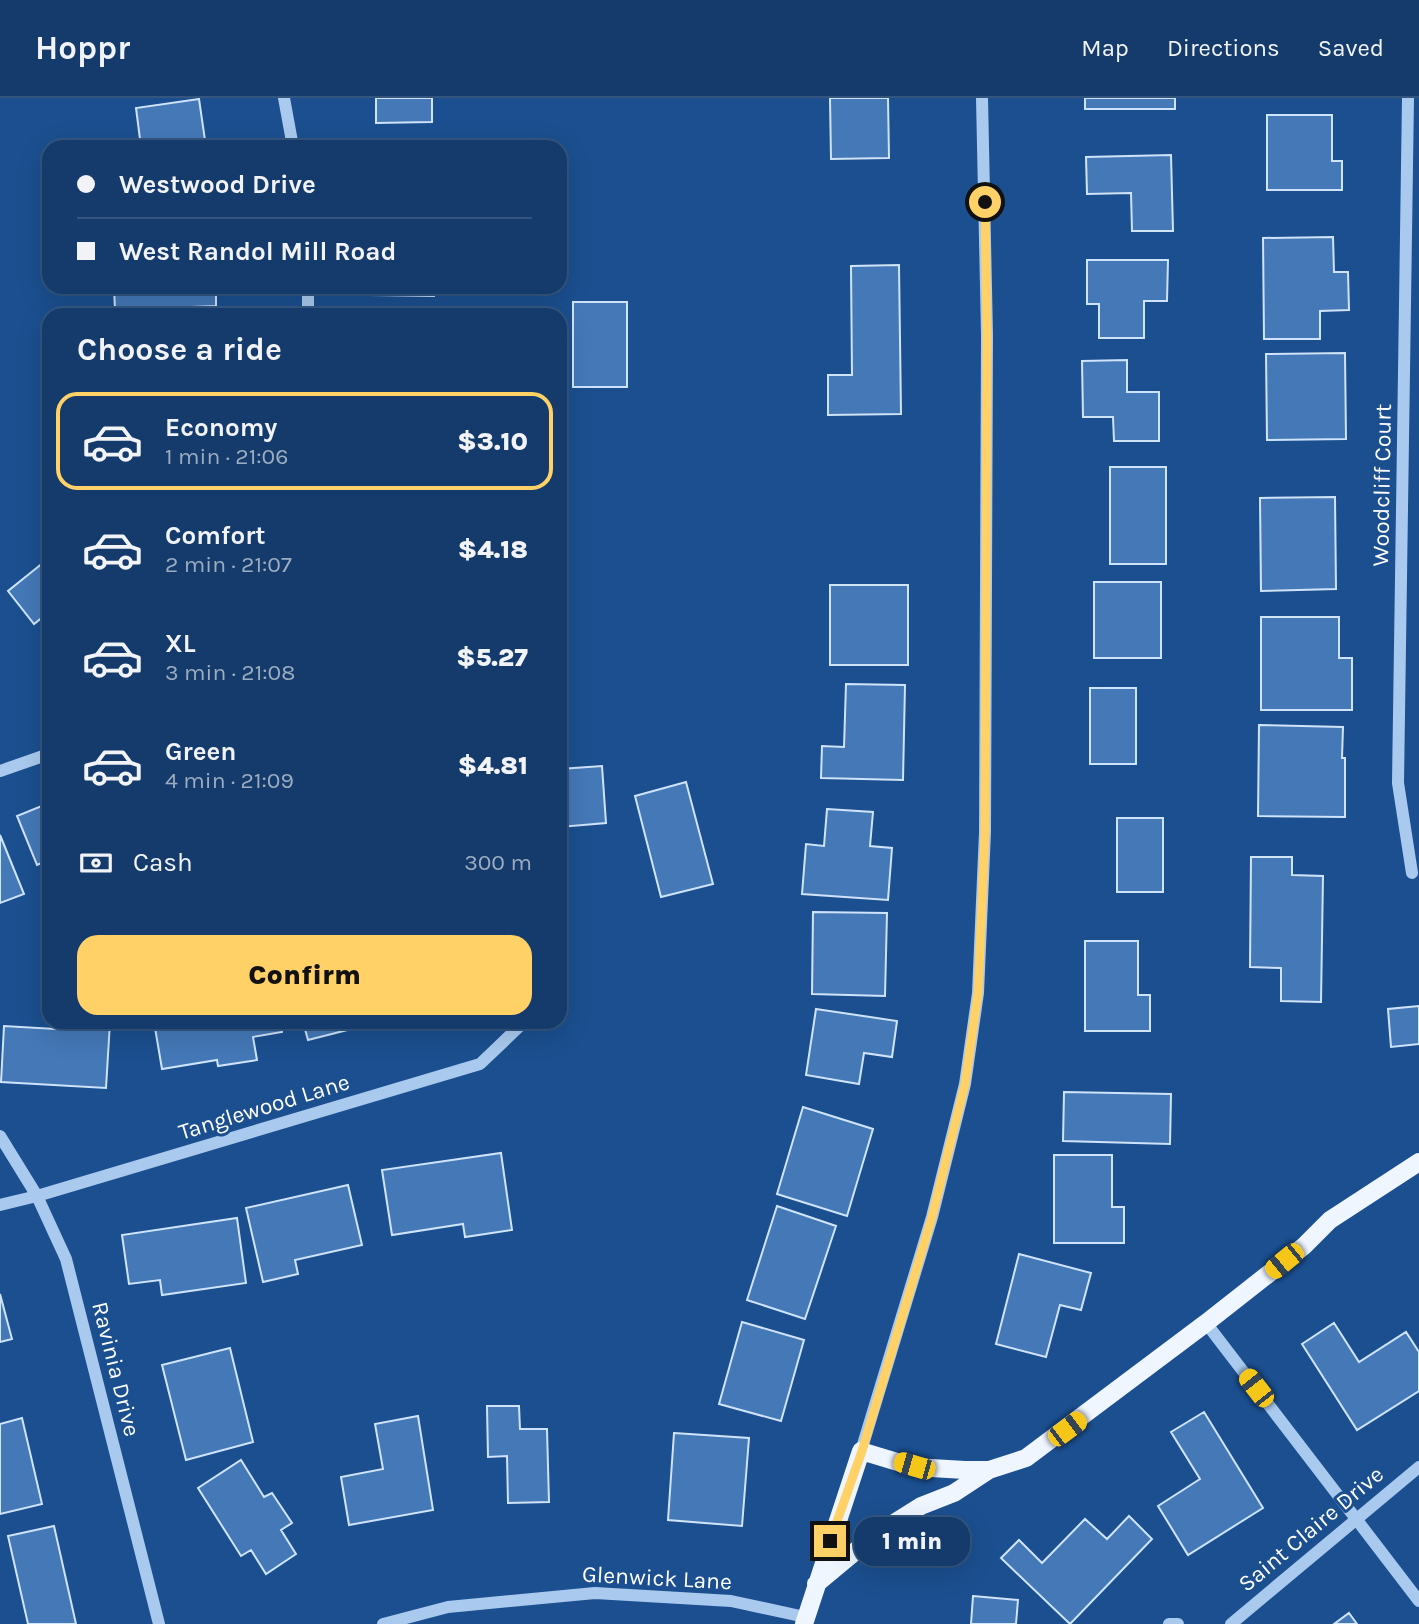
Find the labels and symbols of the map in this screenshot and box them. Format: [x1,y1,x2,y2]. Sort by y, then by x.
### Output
route start [969,186,1001,218]
street label: Woodcliff Court [1367,403,1397,566]
street label: Tanglewood Lane [175,1068,353,1146]
car [1262,1240,1307,1282]
street label: Ravinia Drive [86,1299,146,1439]
car [1235,1365,1278,1411]
car [1044,1408,1091,1450]
car [891,1450,938,1482]
street label: Saint Claire Drive [1233,1461,1389,1597]
callout: 1 min [854,1516,970,1566]
route end [814,1525,846,1557]
street label: Glenwick Lane [581,1561,733,1595]

